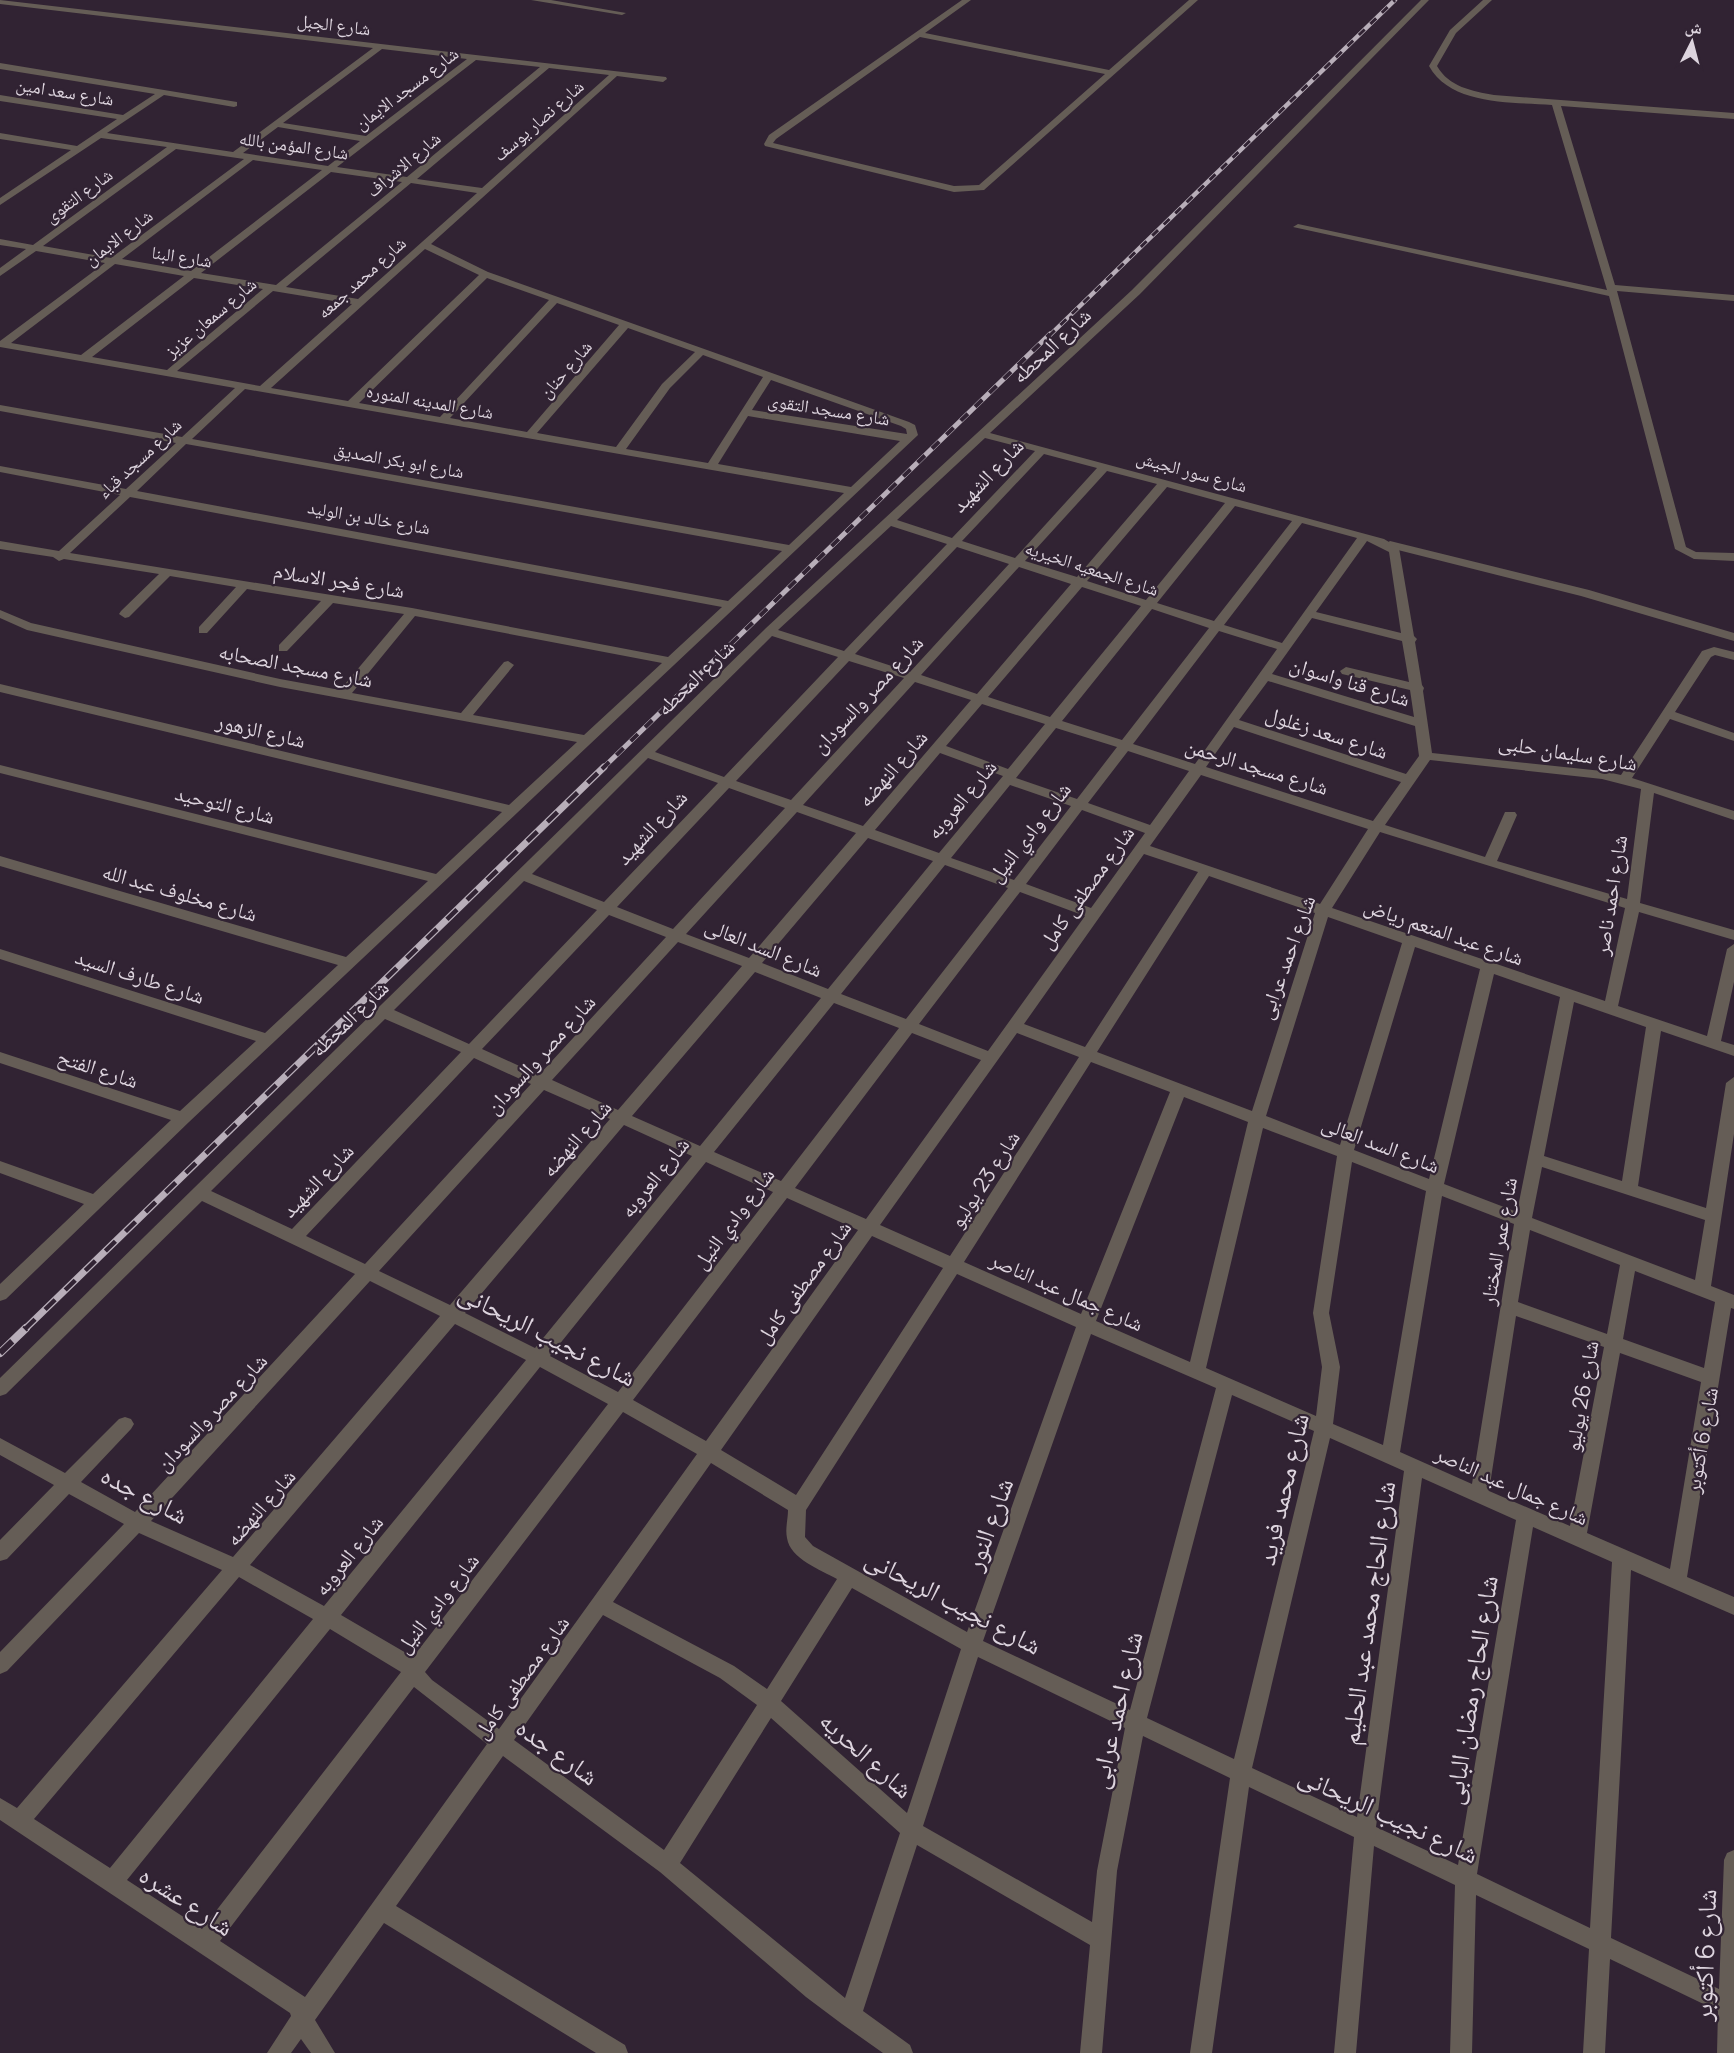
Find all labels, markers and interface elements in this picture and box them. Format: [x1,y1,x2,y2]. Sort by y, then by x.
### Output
street label: شارع الجبل [296,8,372,40]
north arrow [1662,12,1722,72]
text: ش [1684,15,1703,39]
street label: شارع مسجد الايمان [349,41,463,135]
street label: شارع سعد امين [14,71,116,111]
street label: شارع نصار يوسف [487,74,589,166]
street label: شارع المؤمن بالله [238,125,350,165]
street label: شارع الاشراف [361,126,445,202]
street label: شارع التقوى [39,162,117,228]
street label: شارع الايمان [79,203,157,271]
street label: شارع محمد جمعه [311,231,411,323]
street label: شارع البنا [150,239,214,273]
street label: شارع سمعان عزيز [158,271,261,363]
street label: شارع المحطه [1005,301,1097,389]
street label: شارع حنان [533,335,597,403]
street label: شارع المدينه المنوره [365,378,495,424]
street label: شارع مسجد التقوى [766,388,892,430]
street label: شارع مسجد قباء [92,413,186,503]
street label: شارع الشهيد [945,432,1029,518]
street label: شارع ابو بكر الصديق [332,437,466,483]
street label: شارع سور الجيش [1134,445,1250,497]
street label: شارع خالد بن الوليد [306,494,432,540]
street label: شارع الجمعيه الخيريه [1022,535,1162,601]
street label: شارع فجر الاسلام [271,556,407,605]
street label: شارع مصر والسودان [805,629,929,759]
street label: شارع المحطه [650,633,740,721]
street label: شارع مسجد الصحابه [217,636,375,694]
street label: شارع قنا واسوان [1286,649,1414,713]
street label: شارع سعد زغلول [1262,699,1392,765]
street label: شارع الزهور [213,706,308,754]
street label: شارع النهضه [851,724,933,812]
street label: شارع سليمان حلبى [1497,727,1639,777]
street label: شارع مسجد الرحمن [1182,731,1332,801]
street label: شارع العروبه [919,753,1003,845]
street label: شارع وادي النيل [981,776,1080,890]
street label: شارع التوحيد [172,778,278,830]
street label: شارع الشهيد [609,783,693,871]
street label: شارع مصطفى كامل [1032,820,1140,954]
street label: شارع احمد ناصر [1587,833,1633,958]
street label: شارع مخلوف عبد الله [99,857,261,927]
street label: شارع احمد عرابى [1251,891,1321,1023]
street label: شارع عبد المنعم رياض [1360,891,1527,972]
street label: شارع السد العالى [701,911,827,983]
street label: شارع طارف السيد [72,942,208,1010]
street label: شارع المحطه [304,974,394,1062]
street label: شارع مصر والسودان [479,988,601,1120]
street label: شارع الفتح [54,1042,142,1094]
street label: شارع النهضه [535,1094,617,1182]
street label: شارع السد العالى [1318,1109,1444,1179]
street label: شارع 23 يوليو [942,1125,1026,1233]
street label: شارع العروبه [613,1131,695,1223]
street label: شارع الشهيد [275,1137,359,1223]
street label: شارع وادي النيل [686,1162,783,1276]
street label: شارع عمر المختار [1473,1175,1523,1308]
street label: شارع مصطفى كامل [749,1215,857,1349]
street label: شارع جمال عبد الناصر [985,1244,1148,1337]
street label: شارع نجيب الريحانى [453,1274,643,1394]
street label: شارع 26 يوليو [1557,1338,1605,1454]
street label: شارع مصر والسودان [149,1347,273,1477]
street label: شارع 6 أكتوبر [1678,1385,1724,1496]
street label: شارع محمد فريد [1247,1410,1317,1568]
street label: شارع جمال عبد الناصر [1430,1438,1593,1531]
street label: شارع جده [95,1456,195,1532]
street label: شارع النهضه [219,1463,301,1551]
street label: شارع النور [954,1473,1021,1576]
street label: شارع الحاج محمد عبد الحليم [1331,1479,1403,1747]
street label: شارع العروبه [307,1509,389,1601]
street label: شارع نجيب الريحانى [859,1539,1049,1663]
street label: شارع وادي النيل [389,1547,488,1661]
street label: شارع الحاج رمضان البابى [1434,1573,1506,1807]
street label: شارع مصطفى كامل [467,1610,575,1744]
street label: شارع احمد عرابى [1079,1628,1151,1792]
street label: شارع الحريه [812,1702,922,1806]
street label: شارع جده [509,1709,607,1793]
street label: شارع نجيب الريحانى [1293,1756,1485,1872]
street label: شارع عشره [133,1856,241,1944]
street label: شارع 6 أكتوبر [1684,1888,1724,2023]

